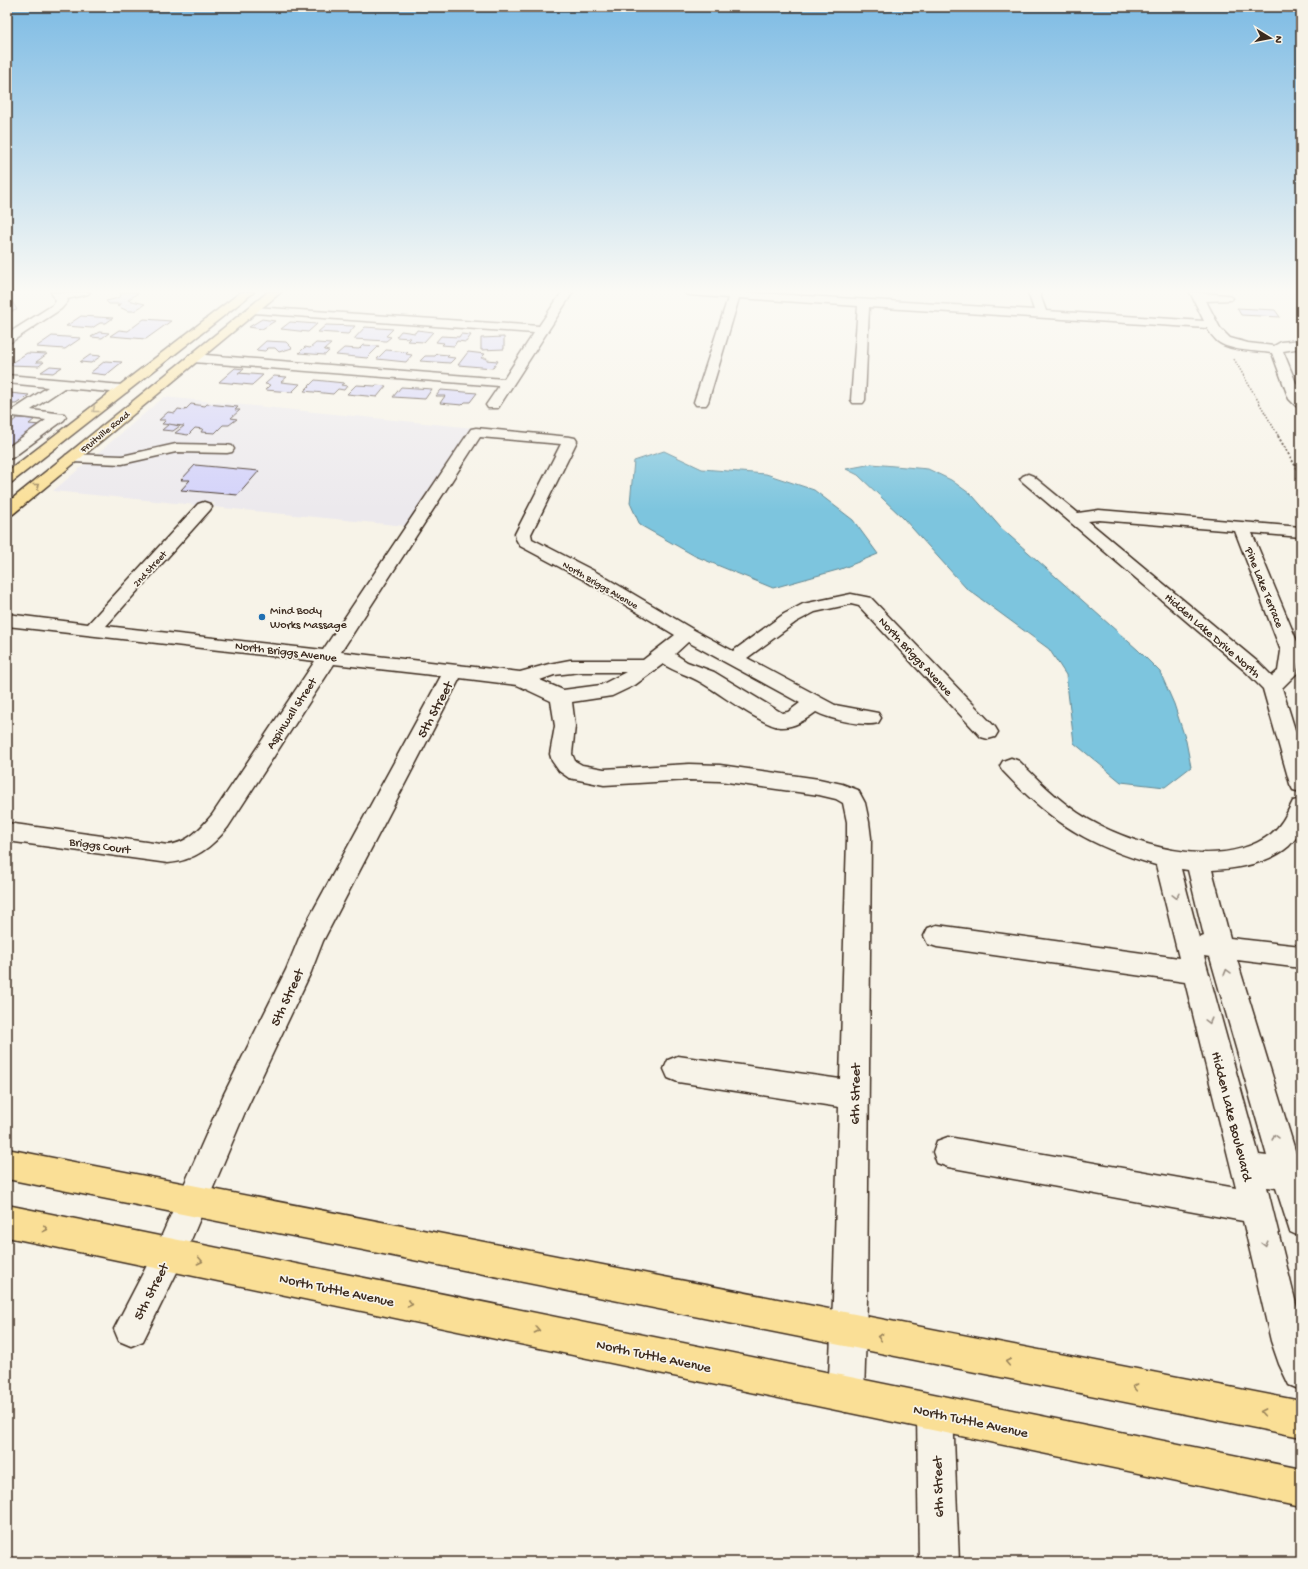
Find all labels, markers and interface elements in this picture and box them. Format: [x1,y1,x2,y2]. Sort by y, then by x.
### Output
north arrow [1250,18,1290,58]
text: N [1271,35,1284,44]
one-way arrow [93,405,100,412]
street label: Fruitville Road [77,408,133,457]
one-way arrow [33,483,40,490]
street label: Pine Lake Terrace [1240,544,1286,631]
street label: 2nd Street [131,548,170,590]
street label: North Briggs Avenue [560,559,641,613]
street label: Hidden Lake Drive North [1161,591,1263,682]
place label: Mind Body Works Massage [270,605,348,633]
marker: Mind Body Works Massage [257,612,267,622]
street label: North Briggs Avenue [874,615,955,700]
street label: North Briggs Avenue [234,640,338,666]
street label: Aspinwall Street [265,675,321,752]
street label: 5th Street [414,678,459,741]
street label: Briggs Court [67,836,132,858]
one-way arrow [1171,893,1179,899]
street label: 5th Street [268,966,309,1029]
one-way arrow [1223,969,1232,976]
one-way arrow [1204,1018,1213,1025]
street label: Hidden Lake Boulevard [1206,1050,1255,1185]
street label: 6th Street [847,1062,866,1125]
one-way arrow [1272,1134,1280,1141]
one-way arrow [42,1225,48,1233]
one-way arrow [1260,1241,1269,1248]
one-way arrow [197,1257,203,1265]
street label: 5th Street [131,1260,174,1323]
street label: North Tuttle Avenue [277,1271,396,1312]
one-way arrow [406,1300,413,1308]
one-way arrow [534,1326,540,1334]
one-way arrow [877,1333,883,1341]
street label: North Tuttle Avenue [594,1337,713,1378]
one-way arrow [1004,1358,1011,1366]
one-way arrow [1132,1383,1138,1391]
street label: North Tuttle Avenue [911,1402,1030,1443]
one-way arrow [1260,1408,1266,1416]
street label: 6th Street [930,1455,949,1518]

